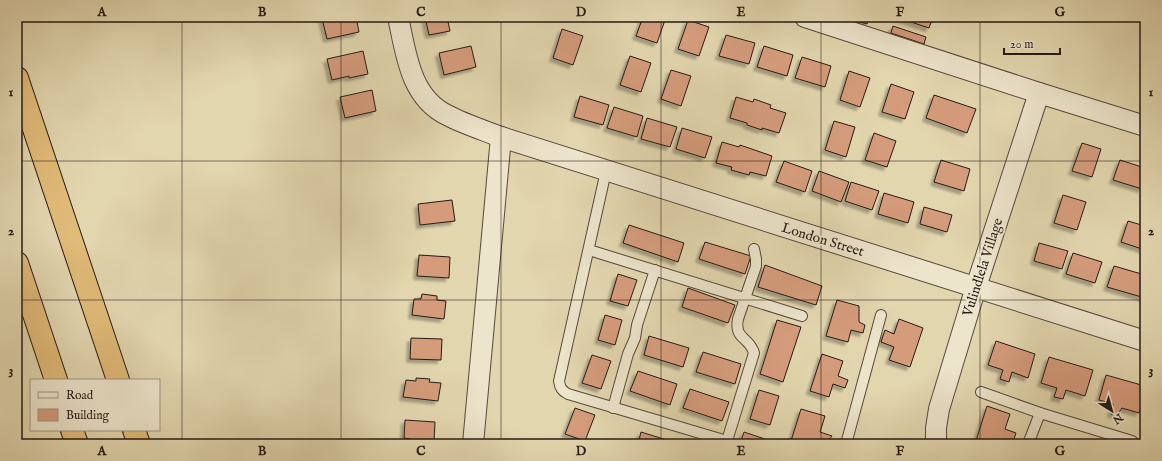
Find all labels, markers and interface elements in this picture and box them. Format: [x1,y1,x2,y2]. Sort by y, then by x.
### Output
text: A [97,4,108,21]
text: B [258,4,267,21]
text: C [416,4,426,21]
text: D [576,4,587,21]
text: E [736,4,746,21]
text: F [896,4,905,21]
text: G [1055,4,1066,21]
scale bar [1004,30,1060,56]
text: 20 m [1010,37,1033,52]
text: 1 [9,84,14,101]
text: 1 [1149,84,1154,101]
street label: Vulindlela Village [958,215,1007,320]
street label: London Street [779,219,866,261]
text: 2 [8,223,14,240]
text: 2 [1148,223,1154,240]
text: 3 [9,362,14,379]
text: 3 [1149,362,1154,379]
legend [30,379,160,431]
text: Road [66,388,94,403]
north arrow [1092,391,1132,431]
text: Building [66,408,110,423]
text: N [1109,409,1126,427]
text: A [97,443,108,460]
text: B [258,443,267,460]
text: C [416,443,426,460]
text: D [576,443,587,460]
text: E [736,443,746,460]
text: F [896,443,905,460]
text: G [1055,443,1066,460]

